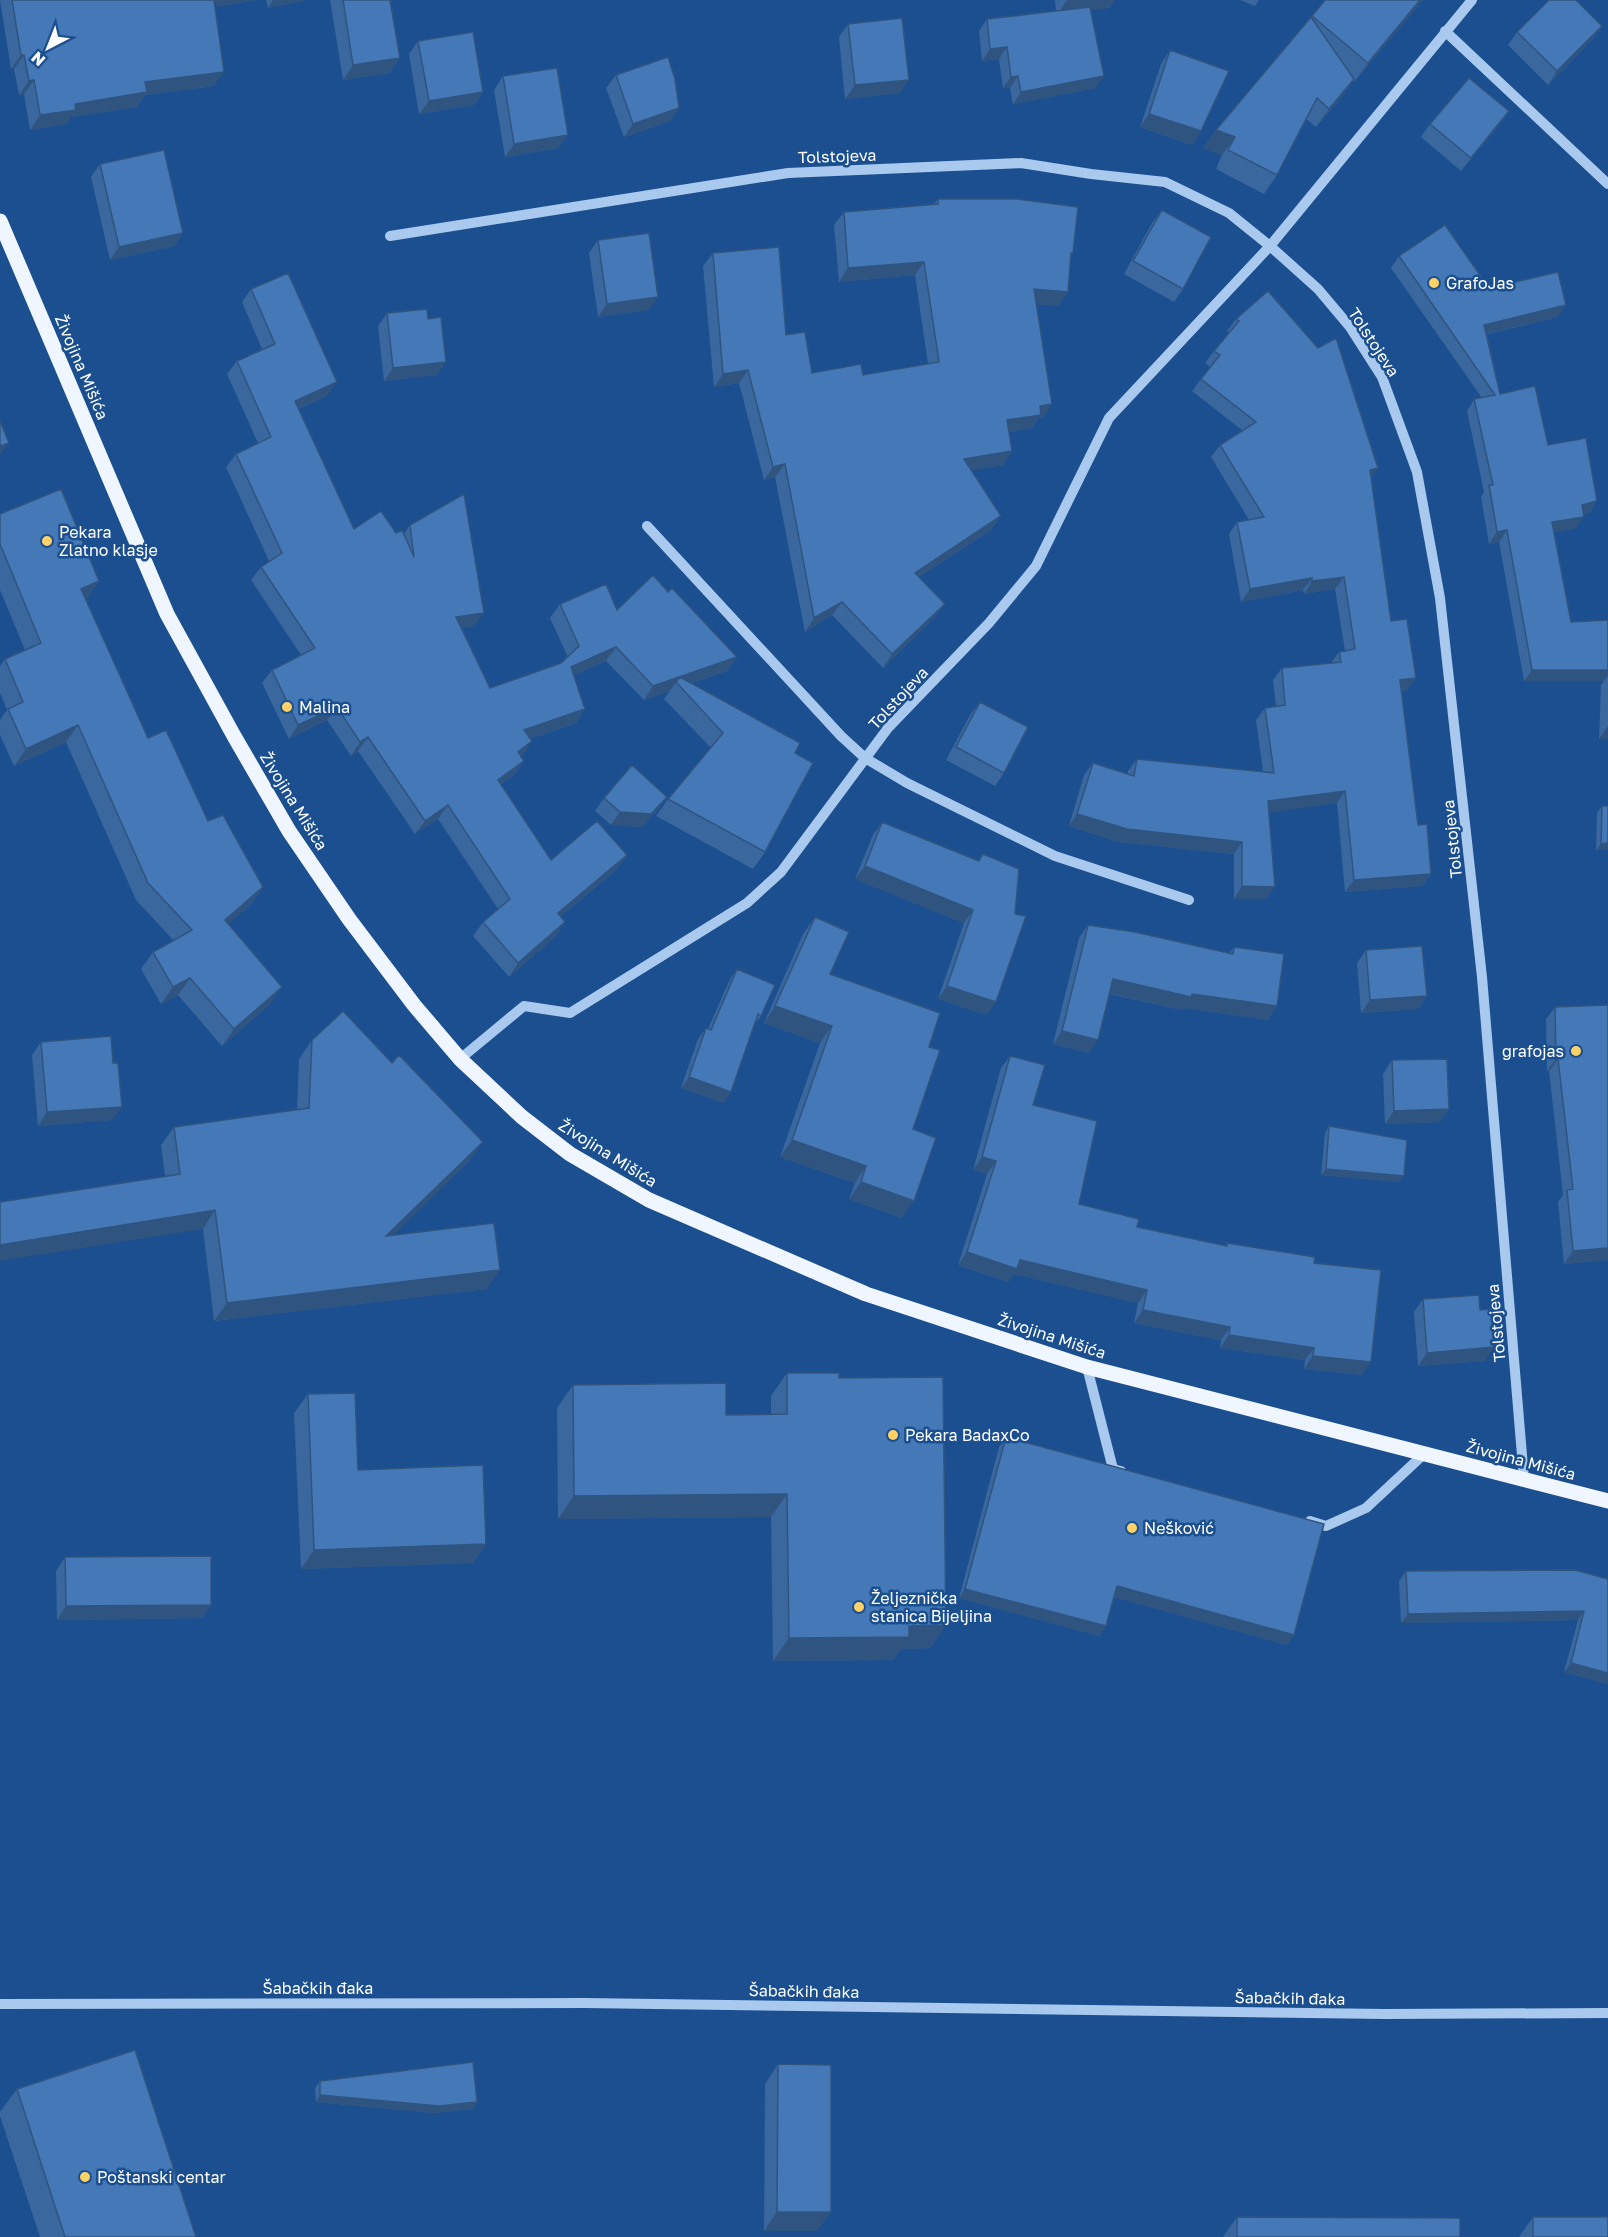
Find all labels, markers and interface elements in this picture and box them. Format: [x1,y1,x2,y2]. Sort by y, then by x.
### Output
north arrow [18,18,78,78]
text: N [27,48,49,71]
street label: Tolstojeva [797,145,877,167]
place label: GrafoJas [1446,273,1514,293]
marker: GrafoJas [1427,276,1441,290]
street label: Tolstojeva [1344,304,1404,380]
street label: Živojina Mišića [51,311,113,423]
place label: Pekara Zlatno klasje [59,522,158,560]
marker: Pekara Zlatno klasje [40,534,54,548]
street label: Tolstojeva [864,662,932,734]
place label: Malina [299,697,350,717]
marker: Malina [280,700,294,714]
street label: Živojina Mišića [256,748,332,854]
street label: Tolstojeva [1438,799,1466,879]
place label: grafojas [1502,1041,1564,1061]
marker: grafojas [1569,1044,1583,1058]
street label: Živojina Mišića [555,1115,661,1191]
street label: Tolstojeva [1483,1283,1509,1363]
street label: Živojina Mišića [996,1309,1108,1363]
place label: Pekara BadaxCo [905,1425,1030,1445]
marker: Pekara BadaxCo [886,1428,900,1442]
street label: Živojina Mišića [1464,1436,1578,1484]
place label: Nešković [1144,1518,1214,1538]
marker: Nešković [1125,1521,1139,1535]
place label: Željeznička stanica Bijeljina [871,1588,992,1626]
marker: Željeznička stanica Bijeljina [852,1600,866,1614]
street label: Šabačkih đaka [263,1978,373,1998]
street label: Šabačkih đaka [748,1980,860,2002]
street label: Šabačkih đaka [1234,1987,1346,2009]
place label: Poštanski centar [97,2167,226,2187]
marker: Poštanski centar [78,2170,92,2184]

